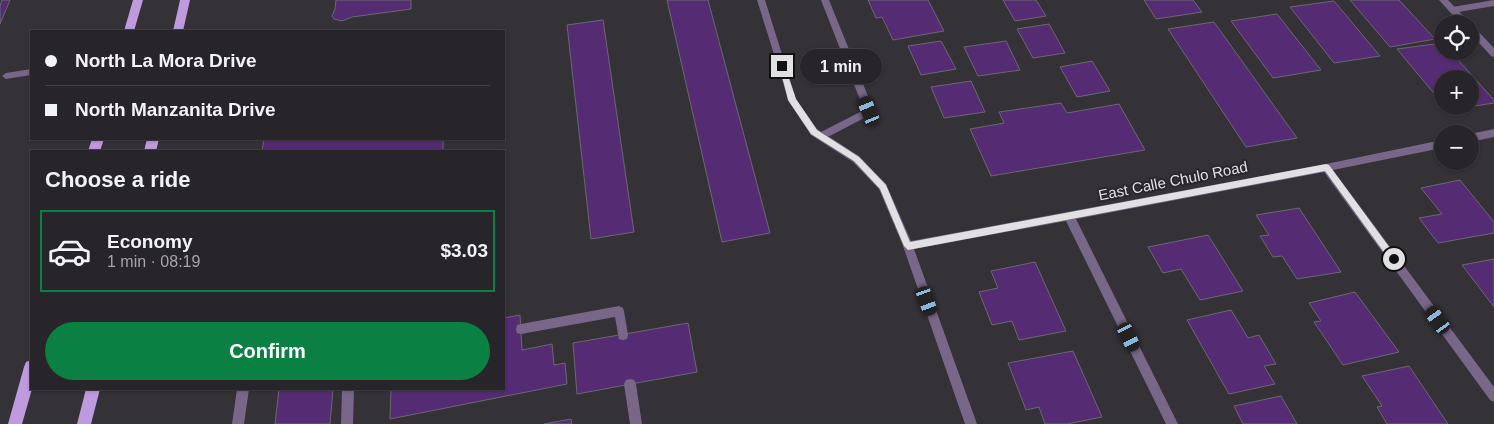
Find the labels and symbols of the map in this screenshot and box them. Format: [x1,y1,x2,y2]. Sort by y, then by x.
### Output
callout: 1 min [800,48,882,84]
route end [771,55,793,77]
car [856,94,881,128]
street label: East Calle Chulo Road [1097,158,1249,203]
route start [1383,248,1405,270]
car [914,284,939,318]
car [1423,303,1452,337]
car [1115,320,1142,354]

